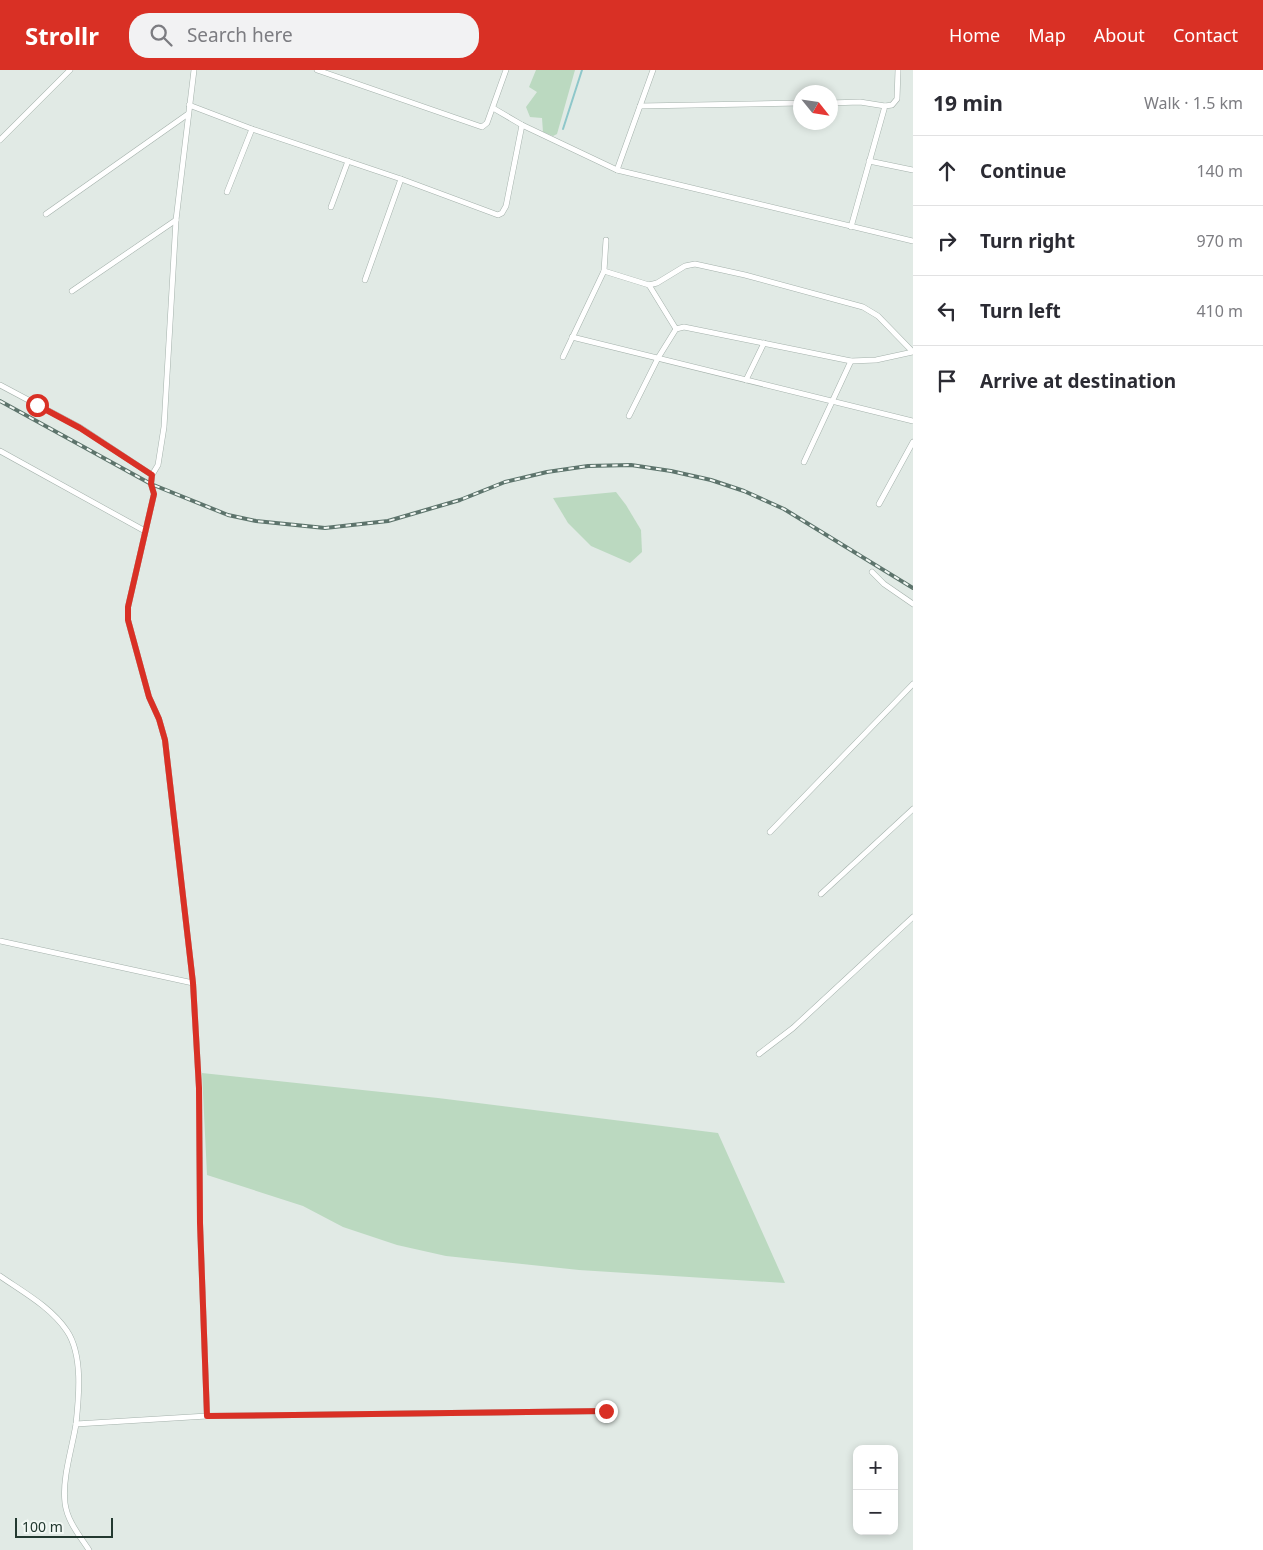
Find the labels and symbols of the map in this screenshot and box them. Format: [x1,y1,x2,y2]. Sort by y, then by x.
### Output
north arrow [793,85,838,130]
route start [26,394,49,417]
route end [595,1400,618,1423]
scale bar [15,1515,112,1538]

